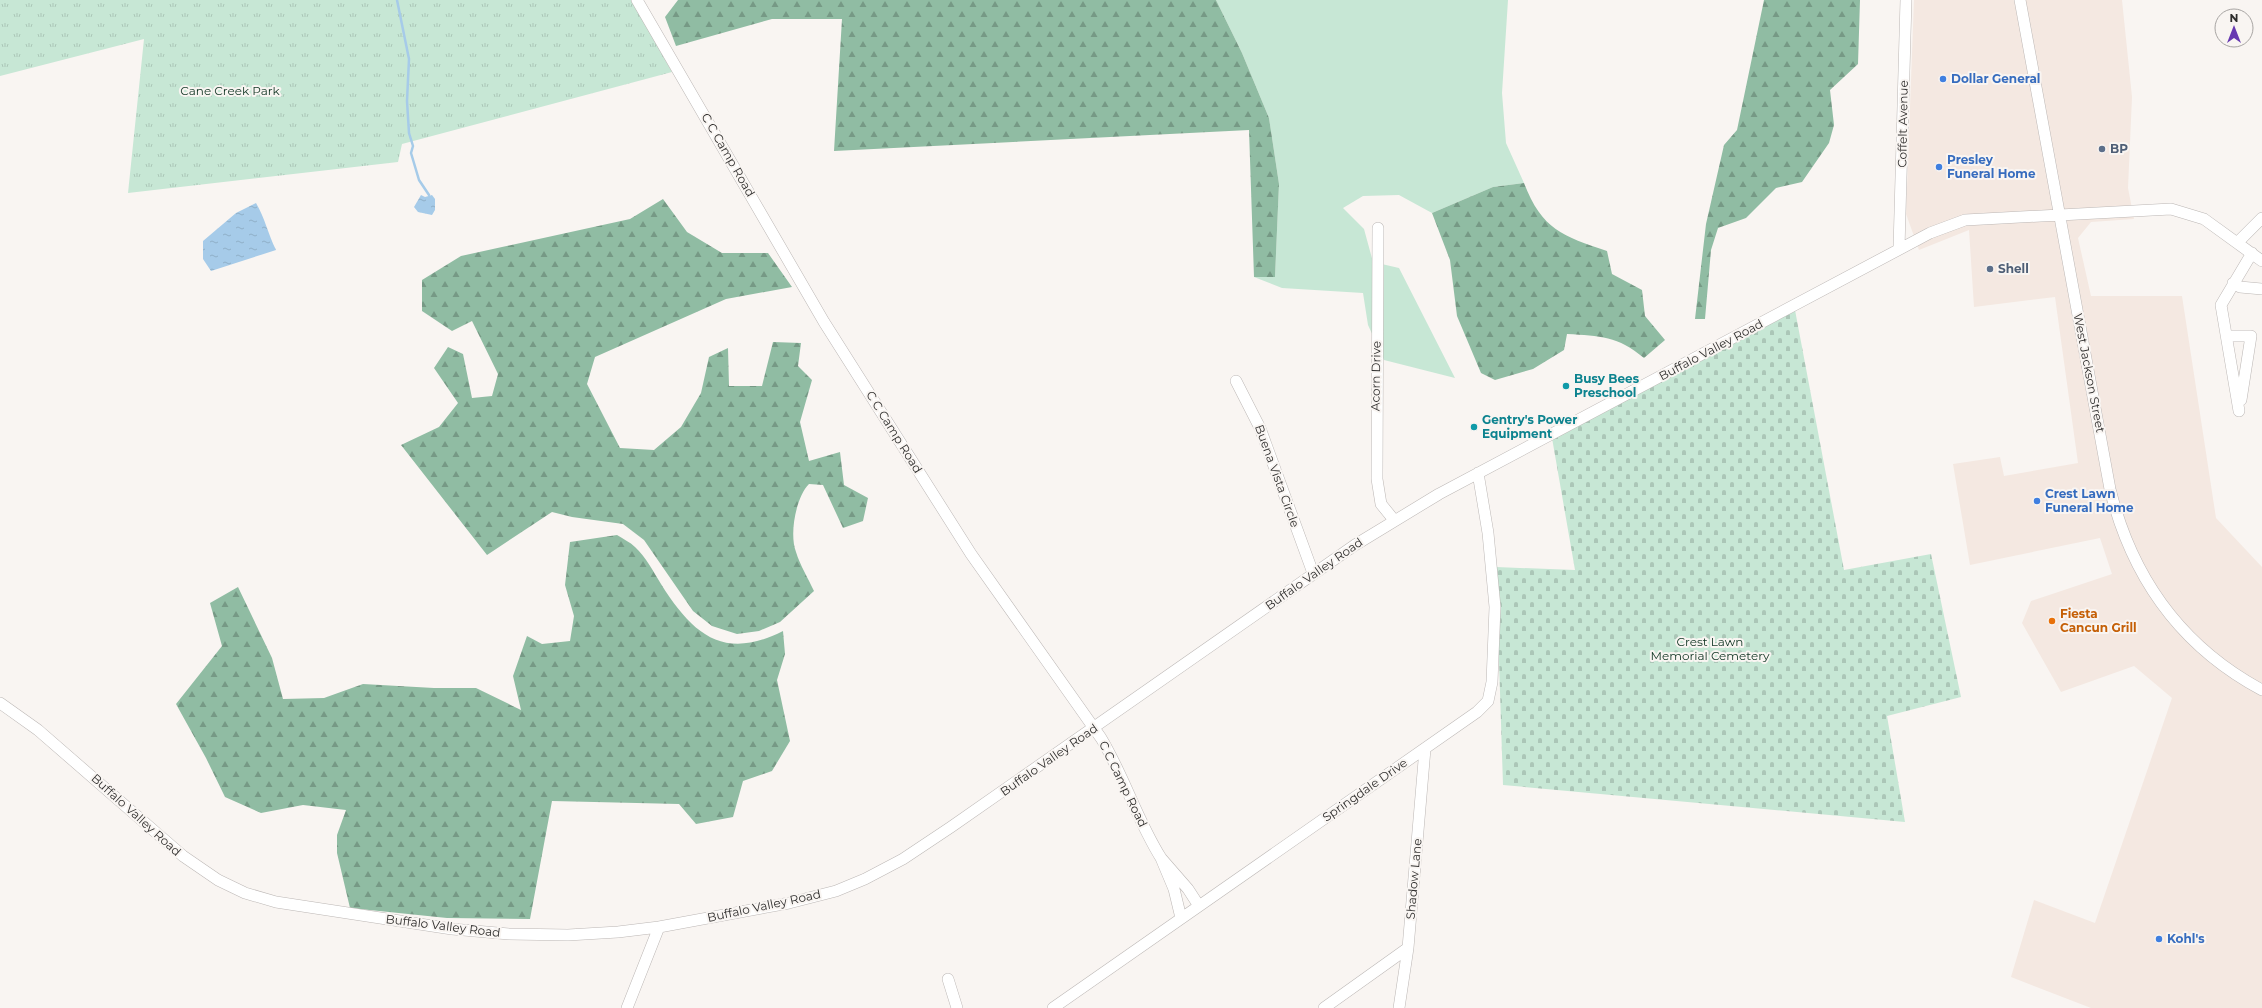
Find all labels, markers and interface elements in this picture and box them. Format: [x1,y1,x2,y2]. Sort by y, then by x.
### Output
north arrow [2214,8,2254,48]
text: N [2230,11,2238,25]
place label: Dollar General [1951,71,2040,86]
marker: Dollar General [1938,74,1948,84]
street label: Coffelt Avenue [1894,80,1911,168]
park label: Cane Creek Park [180,83,281,98]
street label: C C Camp Road [698,110,758,199]
place label: BP [2110,141,2128,156]
marker: BP [2097,144,2107,154]
place label: Presley Funeral Home [1947,152,2036,181]
marker: Presley Funeral Home [1934,162,1944,172]
place label: Shell [1998,261,2029,276]
marker: Shell [1985,264,1995,274]
street label: West Jackson Street [2071,312,2108,434]
street label: Buffalo Valley Road [1656,316,1765,383]
street label: Acorn Drive [1367,341,1384,411]
place label: Busy Bees Preschool [1574,371,1640,400]
marker: Busy Bees Preschool [1561,381,1571,391]
street label: C C Camp Road [863,388,926,476]
place label: Gentry's Power Equipment [1482,412,1577,441]
street label: Buena Vista Circle [1252,422,1303,529]
marker: Gentry's Power Equipment [1469,422,1479,432]
place label: Crest Lawn Funeral Home [2045,486,2134,515]
marker: Crest Lawn Funeral Home [2032,496,2042,506]
street label: Buffalo Valley Road [1262,534,1365,613]
place label: Fiesta Cancun Grill [2060,606,2137,635]
marker: Fiesta Cancun Grill [2047,616,2057,626]
park label: Crest Lawn Memorial Cemetery [1651,634,1770,663]
street label: Buffalo Valley Road [997,720,1100,799]
street label: C C Camp Road [1096,738,1151,829]
street label: Springdale Drive [1319,755,1410,824]
street label: Buffalo Valley Road [88,770,184,859]
street label: Shadow Lane [1402,838,1425,920]
street label: Buffalo Valley Road [706,886,822,925]
street label: Buffalo Valley Road [385,911,501,940]
place label: Kohl's [2167,931,2205,946]
marker: Kohl's [2154,934,2164,944]

